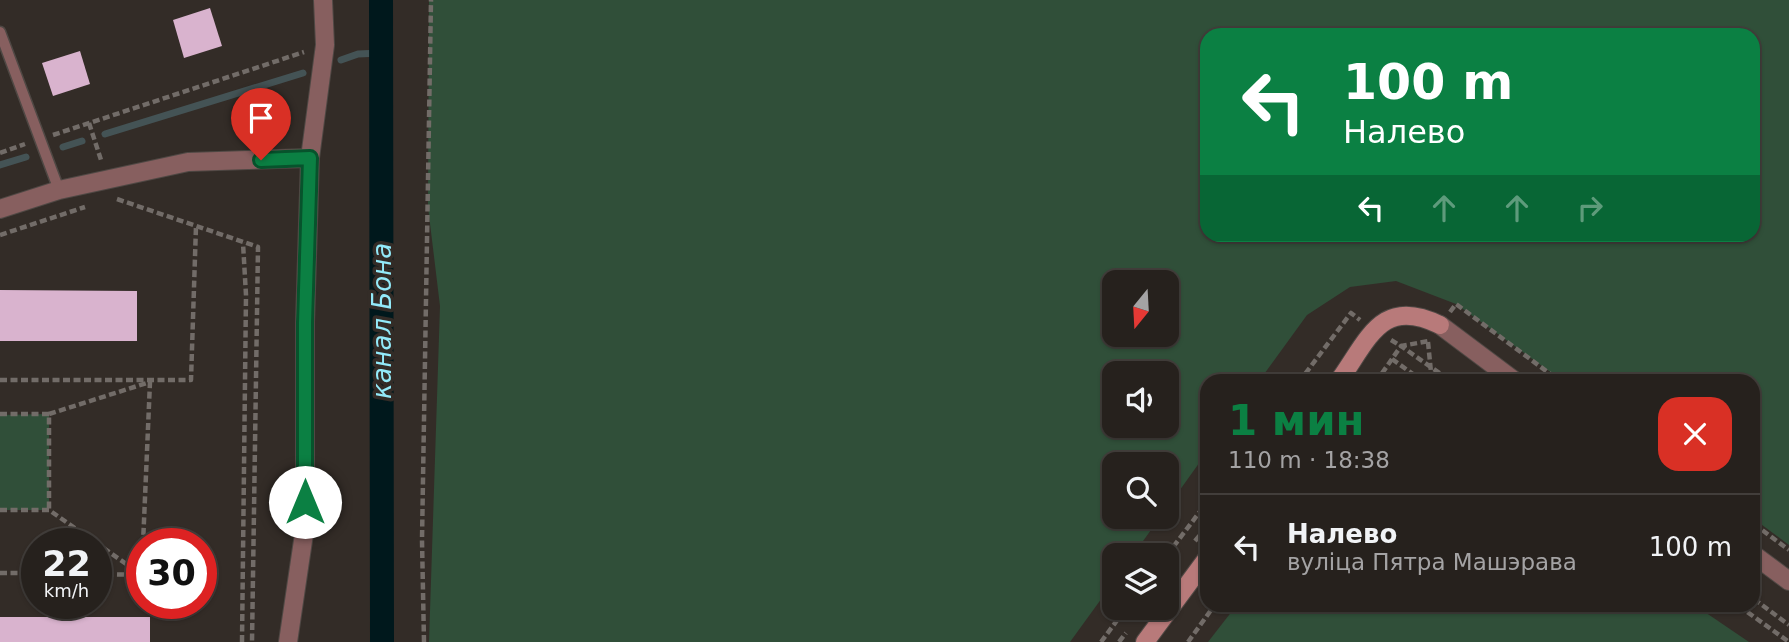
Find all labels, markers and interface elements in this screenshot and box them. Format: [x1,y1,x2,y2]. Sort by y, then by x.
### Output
text: 100 m [1343,54,1513,111]
icon: left [1228,56,1319,147]
pin [231,88,291,160]
icon: arrive [242,99,280,137]
text: Налево [1343,113,1465,151]
icon: left [1352,189,1390,227]
icon: ahead [1425,189,1463,227]
icon: ahead [1498,189,1536,227]
icon: right [1571,189,1609,227]
water label: канал Бона [367,243,397,399]
north arrow [1102,270,1180,346]
map controls [1102,270,1179,620]
button: sound [1102,361,1179,438]
text: 1 мин [1228,396,1365,445]
button: close [1658,397,1732,471]
text: 110 m · 18:38 [1228,447,1390,473]
button: search [1102,452,1179,529]
position arrow [268,465,342,539]
text: Налево [1287,519,1397,549]
speed limit sign: 30 [126,528,217,619]
icon: left [1228,528,1266,566]
text: 100 m [1649,532,1732,562]
button: layers [1102,543,1179,620]
text: 22 [42,544,91,584]
text: вуліца Пятра Машэрава [1287,549,1577,575]
text: km/h [44,580,89,601]

